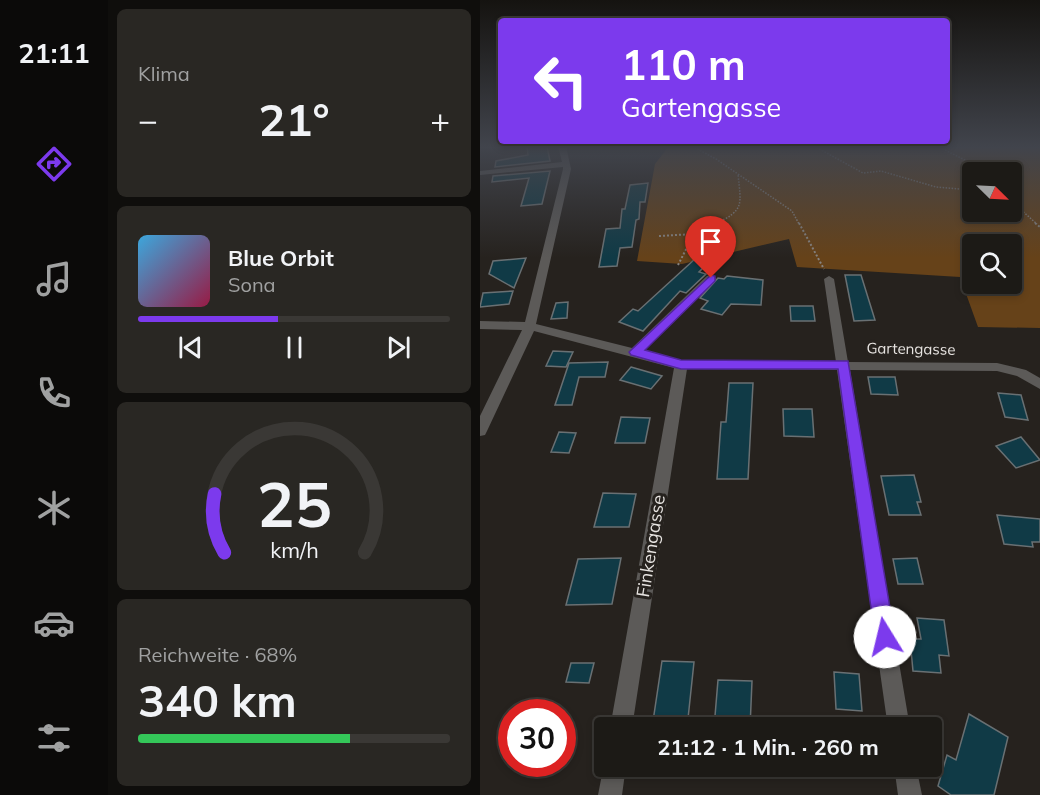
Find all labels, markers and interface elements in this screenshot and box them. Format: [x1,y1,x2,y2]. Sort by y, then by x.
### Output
text: 21:11 [18,36,90,70]
text: 110 m [621,38,746,91]
icon: left [522,42,600,120]
text: Klima [138,61,190,86]
text: Gartengasse [621,90,781,124]
text: 21° [258,91,330,147]
text: − [138,99,158,140]
text: + [430,99,450,140]
icon: directions [33,143,75,185]
north arrow [962,162,1022,222]
map controls [962,162,1022,294]
pin [685,216,736,278]
icon: arrive [694,225,727,258]
button: search [962,234,1022,294]
text: Blue Orbit [228,244,334,272]
icon: music [33,258,75,300]
text: Sona [228,272,276,297]
icon: previous [174,331,207,364]
icon: pause [278,331,311,364]
icon: next [382,331,415,364]
street label: Gartengasse [866,338,956,359]
icon: phone [33,372,75,414]
text: 25 [257,464,331,543]
icon: climate [33,487,75,529]
street label: Finkengasse [631,493,670,599]
text: km/h [270,536,318,563]
icon: car [33,602,75,644]
position arrow [853,605,917,669]
text: Reichweite · 68% [138,642,297,667]
text: 340 km [138,672,297,728]
speed limit sign: 30 [498,699,576,777]
icon: filters [33,717,75,759]
text: 21:12 · 1 Min. · 260 m [657,733,879,761]

